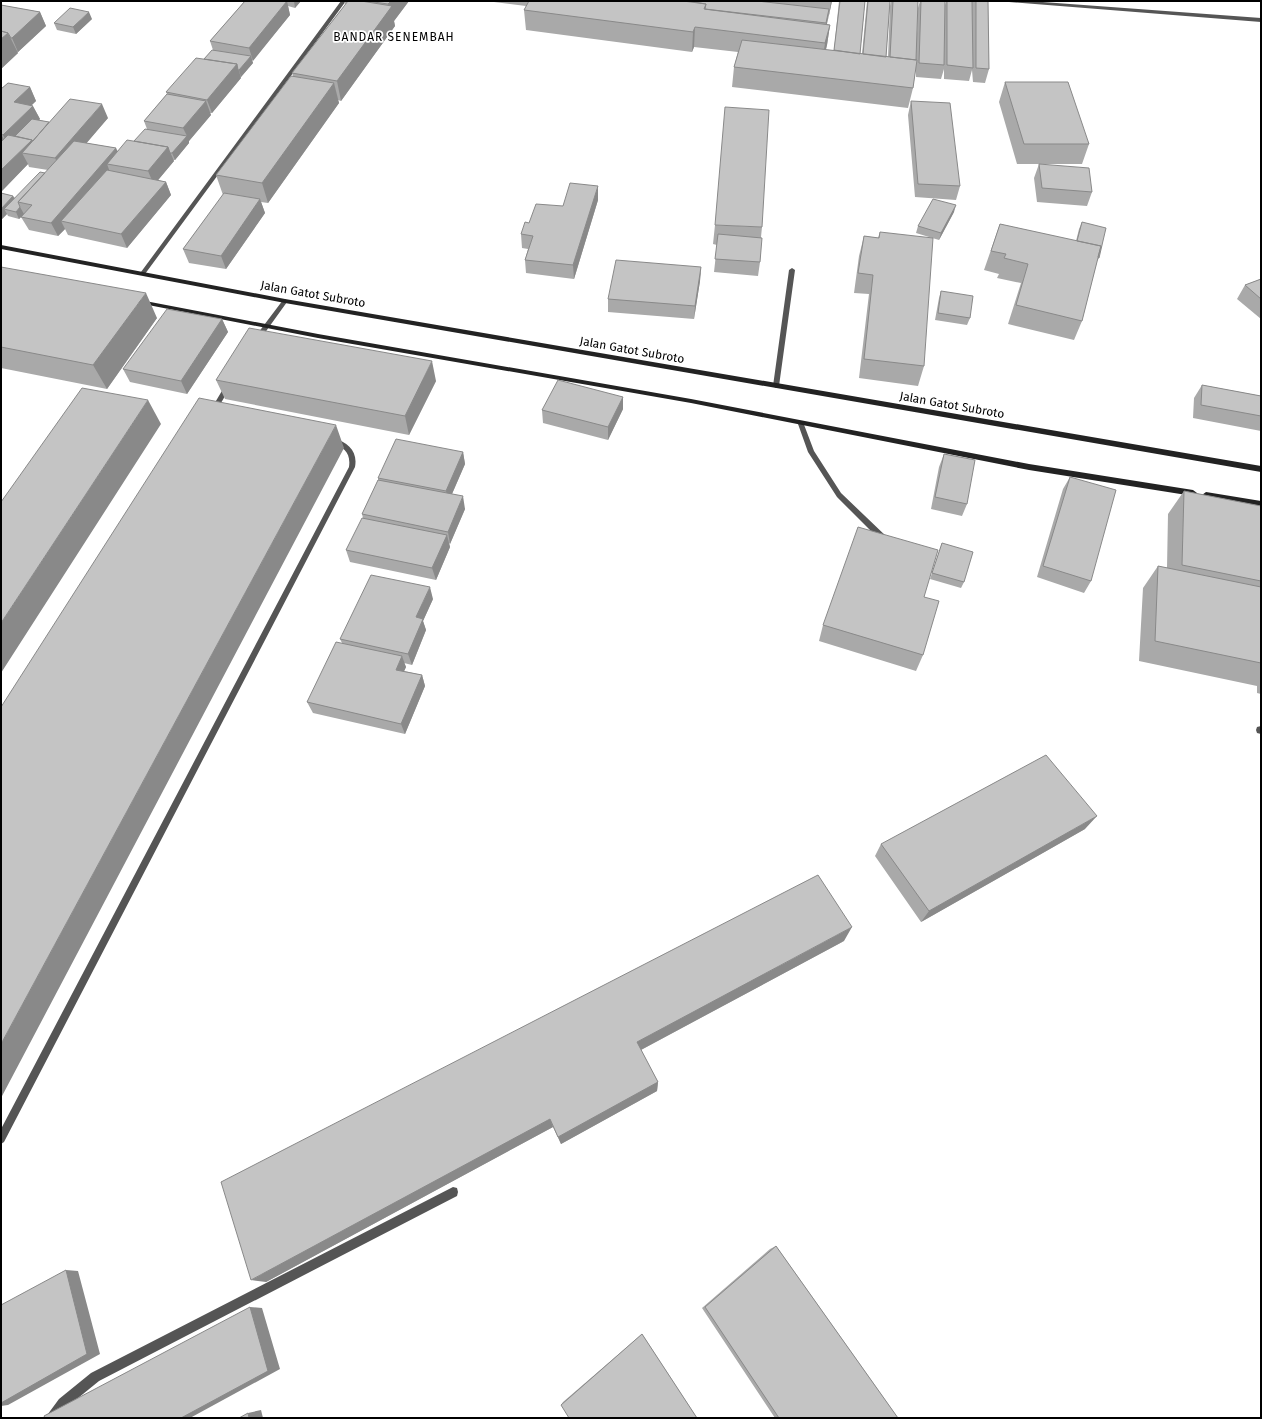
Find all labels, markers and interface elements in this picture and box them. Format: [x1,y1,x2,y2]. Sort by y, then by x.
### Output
district label: BANDAR SENEMBAH [333,30,455,44]
street label: Jalan Gatot Subroto [260,278,366,310]
street label: Jalan Gatot Subroto [579,334,685,366]
street label: Jalan Gatot Subroto [899,389,1005,421]

